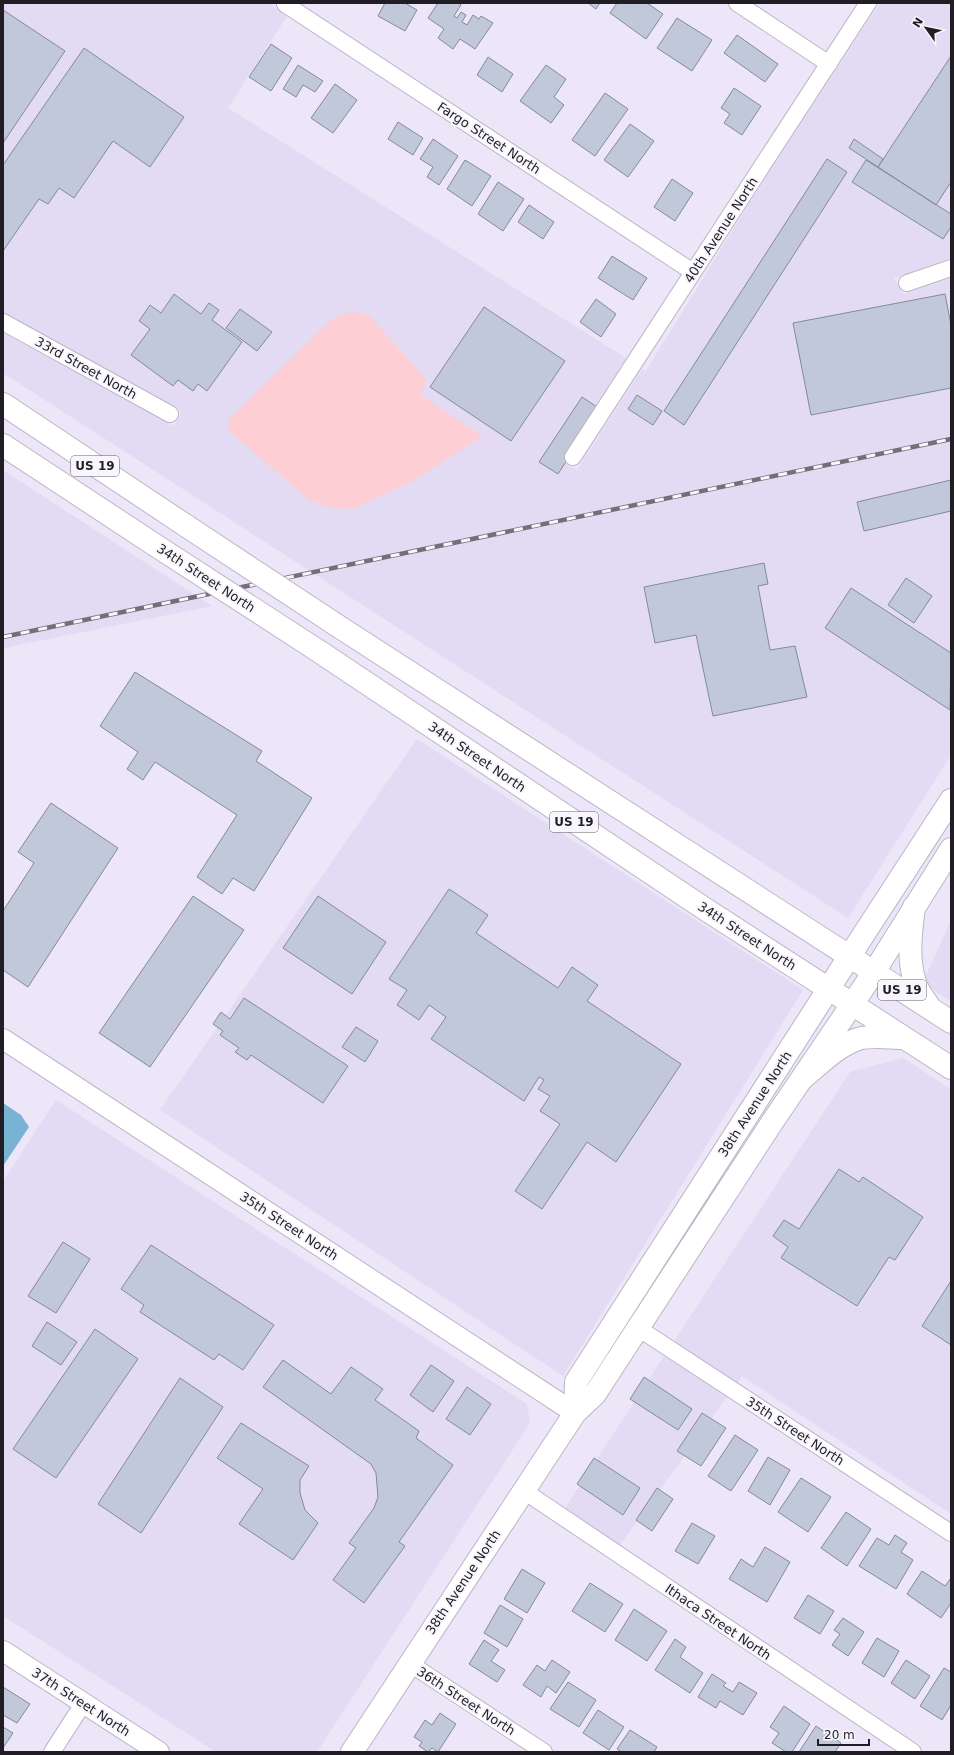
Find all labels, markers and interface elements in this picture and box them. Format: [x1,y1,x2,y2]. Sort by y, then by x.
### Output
north arrow [906,8,946,48]
text: N [910,15,926,30]
street label: Fargo Street North [435,99,543,177]
street label: 40th Avenue North [681,174,761,286]
street label: 33rd Street North [32,334,140,402]
road number: US 19 [71,456,119,476]
street label: 34th Street North [154,541,258,615]
street label: 34th Street North [426,719,528,795]
road number: US 19 [550,812,598,832]
street label: 34th Street North [695,899,799,973]
road number: US 19 [878,980,926,1000]
street label: 38th Avenue North [715,1048,795,1160]
street label: 35th Street North [237,1189,341,1263]
street label: 35th Street North [743,1394,847,1468]
street label: 38th Avenue North [422,1527,504,1637]
street label: Ithaca Street North [662,1581,774,1663]
street label: 36th Street North [414,1664,518,1738]
street label: 37th Street North [29,1665,133,1739]
scale bar [818,1721,869,1747]
text: 20 m [824,1728,855,1742]

